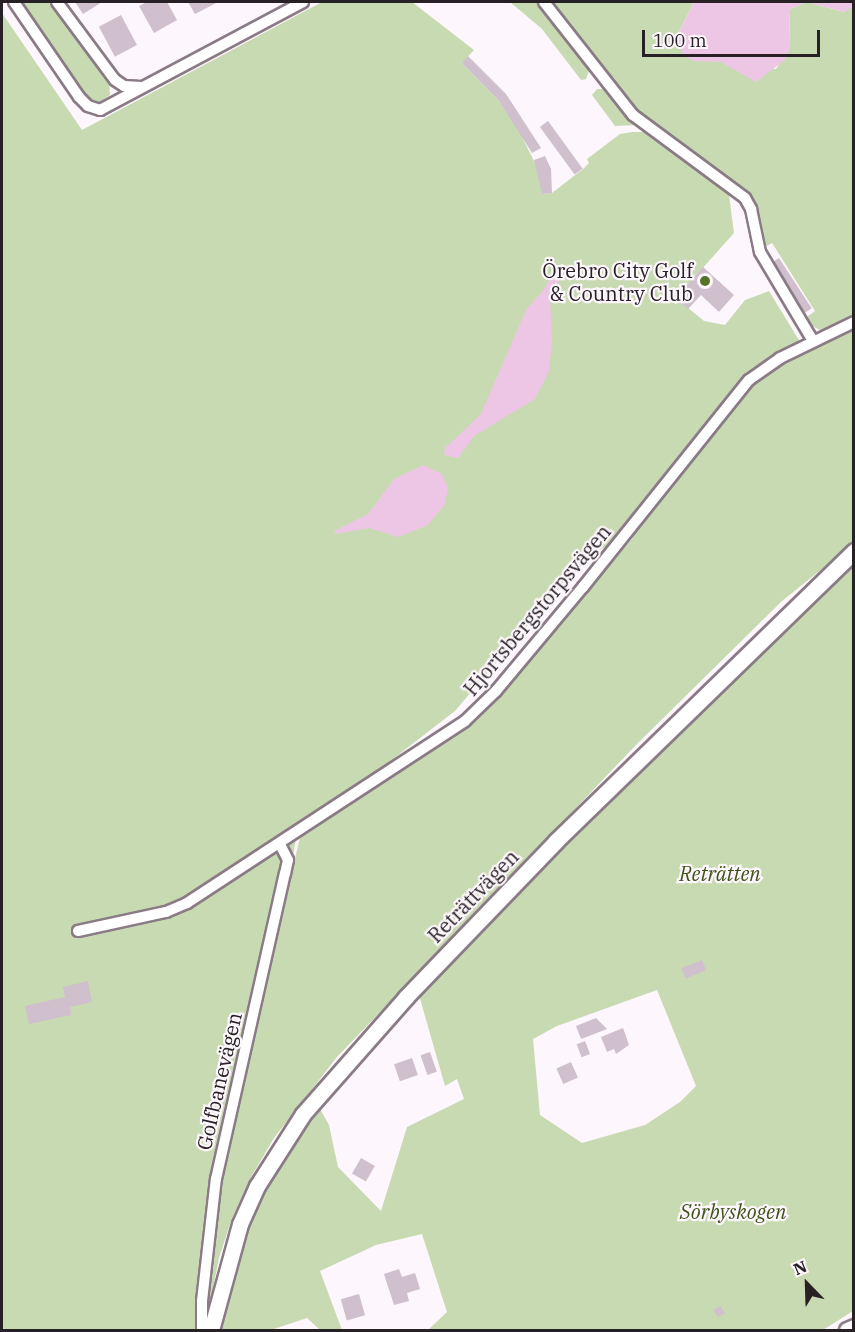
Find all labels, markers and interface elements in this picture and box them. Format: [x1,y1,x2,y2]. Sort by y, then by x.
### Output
scale bar [645,18,824,56]
text: 100 m [653,29,707,52]
place label: Örebro City Golf & Country Club [542,258,693,305]
marker: Örebro City Golf & Country Club [698,274,712,288]
street label: Hjortsbergstorpsvägen [458,520,616,700]
street label: Reträttvägen [423,845,523,947]
park label: Reträtten [679,861,761,885]
street label: Golfbanevägen [191,1010,247,1152]
park label: Sörbyskogen [680,1199,786,1223]
north arrow [777,1254,837,1314]
text: N [790,1256,810,1279]

